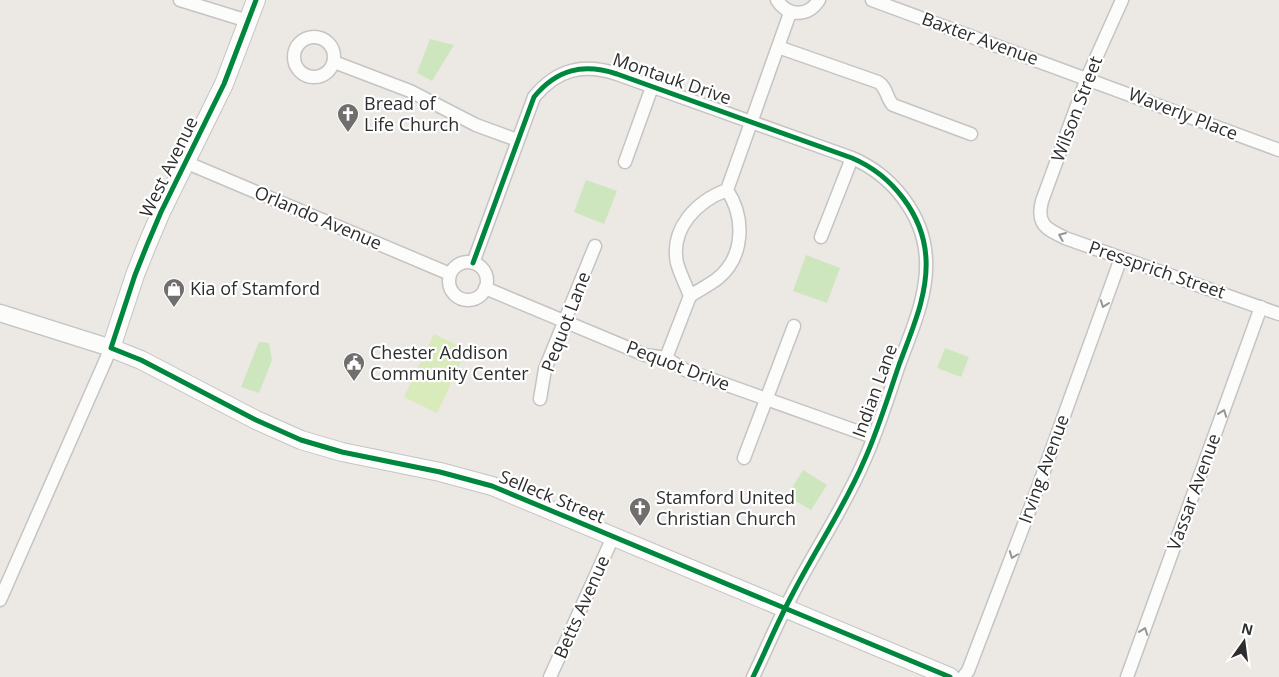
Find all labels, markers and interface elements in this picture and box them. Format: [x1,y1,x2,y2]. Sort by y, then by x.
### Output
street label: Baxter Avenue [919,6,1042,70]
street label: Montauk Drive [610,47,735,110]
street label: Wilson Street [1045,52,1107,165]
street label: Waverly Place [1125,81,1242,145]
place label: Bread of Life Church [364,91,459,136]
church icon: Bread of Life Church [336,102,360,133]
street label: West Avenue [133,112,203,221]
street label: Orlando Avenue [251,179,386,255]
one-way arrow [1058,232,1067,243]
street label: Pressprich Street [1086,234,1229,304]
street label: Pequot Lane [535,268,595,375]
place label: Kia of Stamford [190,276,320,300]
shop icon: Kia of Stamford [162,277,186,308]
one-way arrow [1100,299,1110,307]
street label: Pequot Drive [623,334,734,396]
place label: Chester Addison Community Center [370,340,529,385]
street label: Indian Lane [846,341,902,441]
public building icon: Chester Addison Community Center [342,351,366,382]
one-way arrow [1217,409,1227,417]
street label: Irving Avenue [1012,411,1074,526]
street label: Vassar Avenue [1161,430,1225,553]
street label: Selleck Street [496,464,609,528]
place label: Stamford United Christian Church [656,485,796,530]
church icon: Stamford United Christian Church [628,496,652,527]
one-way arrow [1009,550,1019,559]
street label: Betts Avenue [548,551,615,662]
north arrow [1219,617,1269,667]
text: N [1239,618,1255,639]
one-way arrow [1138,627,1148,636]

